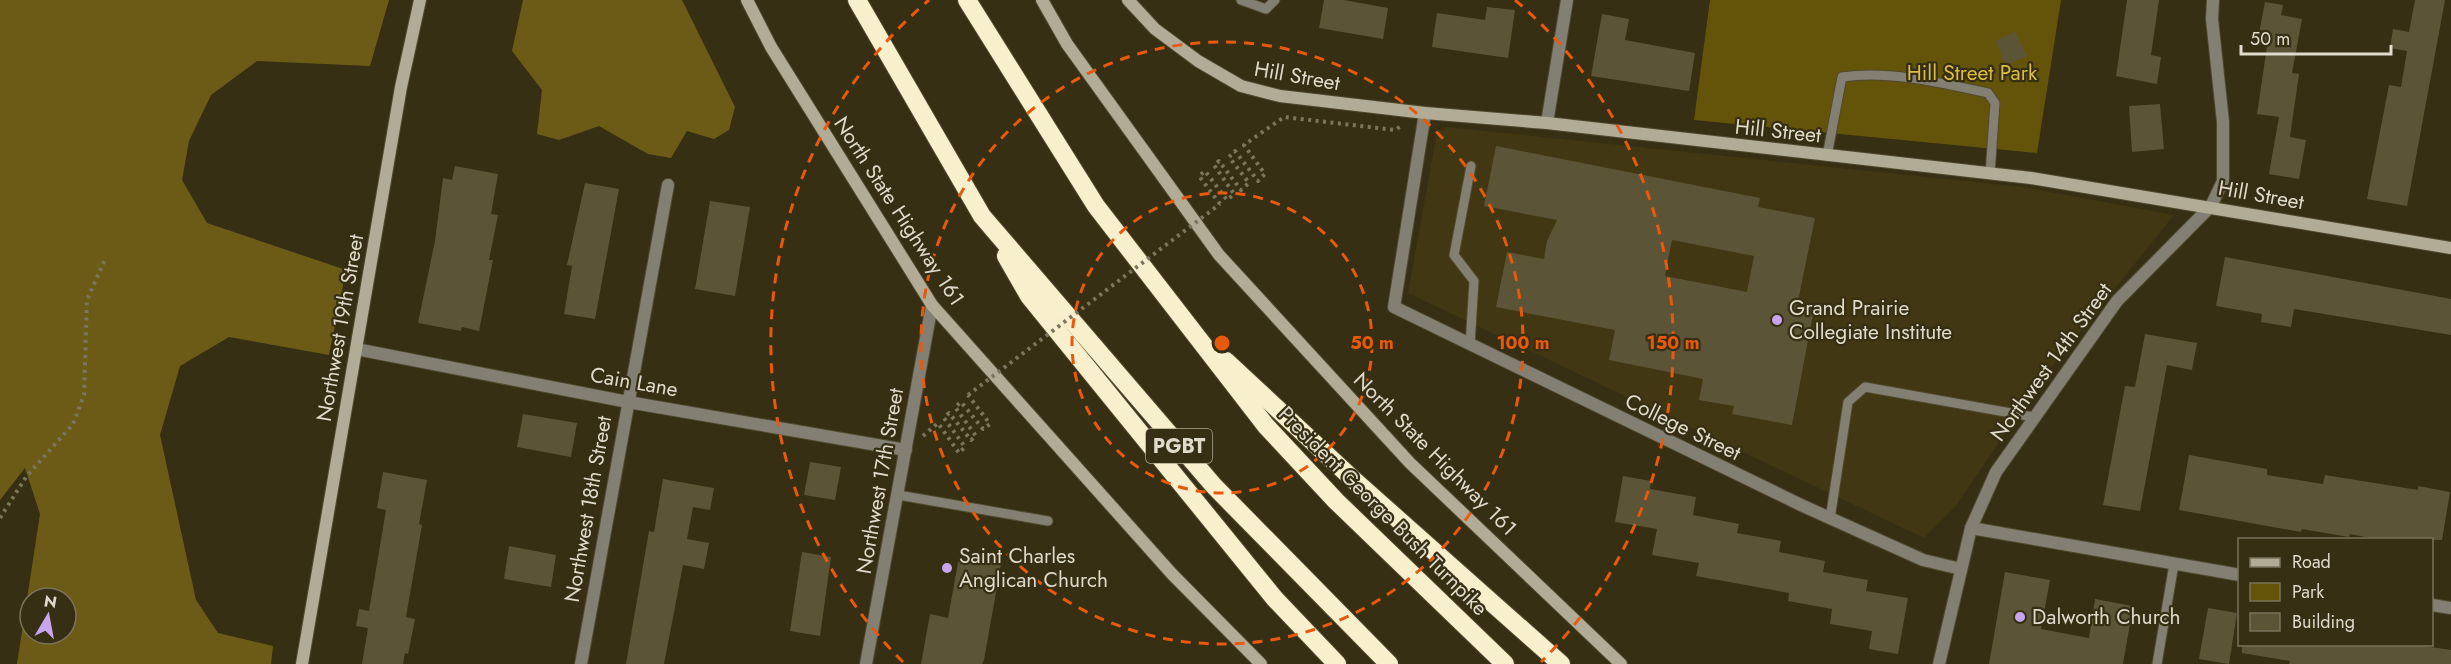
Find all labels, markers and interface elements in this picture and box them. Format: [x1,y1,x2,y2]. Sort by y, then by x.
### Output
scale bar [2241,18,2391,56]
text: 50 m [2250,26,2290,52]
street label: Hill Street [1252,54,1342,98]
park label: Hill Street Park [1907,58,2038,88]
street label: North State Highway 161 [826,110,972,312]
street label: Hill Street [1733,112,1823,150]
street label: Hill Street [2216,173,2306,217]
street label: Northwest 19th Street [309,232,371,424]
street label: Northwest 14th Street [1983,276,2119,448]
place label: Grand Prairie Collegiate Institute [1789,293,1952,347]
marker: Grand Prairie Collegiate Institute [1770,313,1784,327]
text: 50 m [1350,330,1394,356]
text: 100 m [1496,330,1550,356]
text: 150 m [1647,330,1699,356]
centre of rings [1212,333,1232,353]
street label: Cain Lane [588,360,680,405]
street label: North State Highway 161 [1347,366,1523,542]
street label: Northwest 17th Street [849,386,911,576]
street label: College Street [1620,386,1746,468]
street label: President George Bush Turnpike [1271,399,1495,623]
street label: Northwest 18th Street [557,413,619,605]
road number: PGBT [1146,429,1212,463]
legend [2238,538,2433,646]
place label: Saint Charles Anglican Church [959,541,1108,595]
text: Road [2292,549,2331,575]
marker: Saint Charles Anglican Church [940,561,954,575]
text: Park [2292,579,2324,605]
north arrow [18,586,78,646]
text: N [42,589,59,614]
place label: Dalworth Church [2032,602,2181,632]
text: Building [2292,609,2355,635]
marker: Dalworth Church [2013,610,2027,624]

